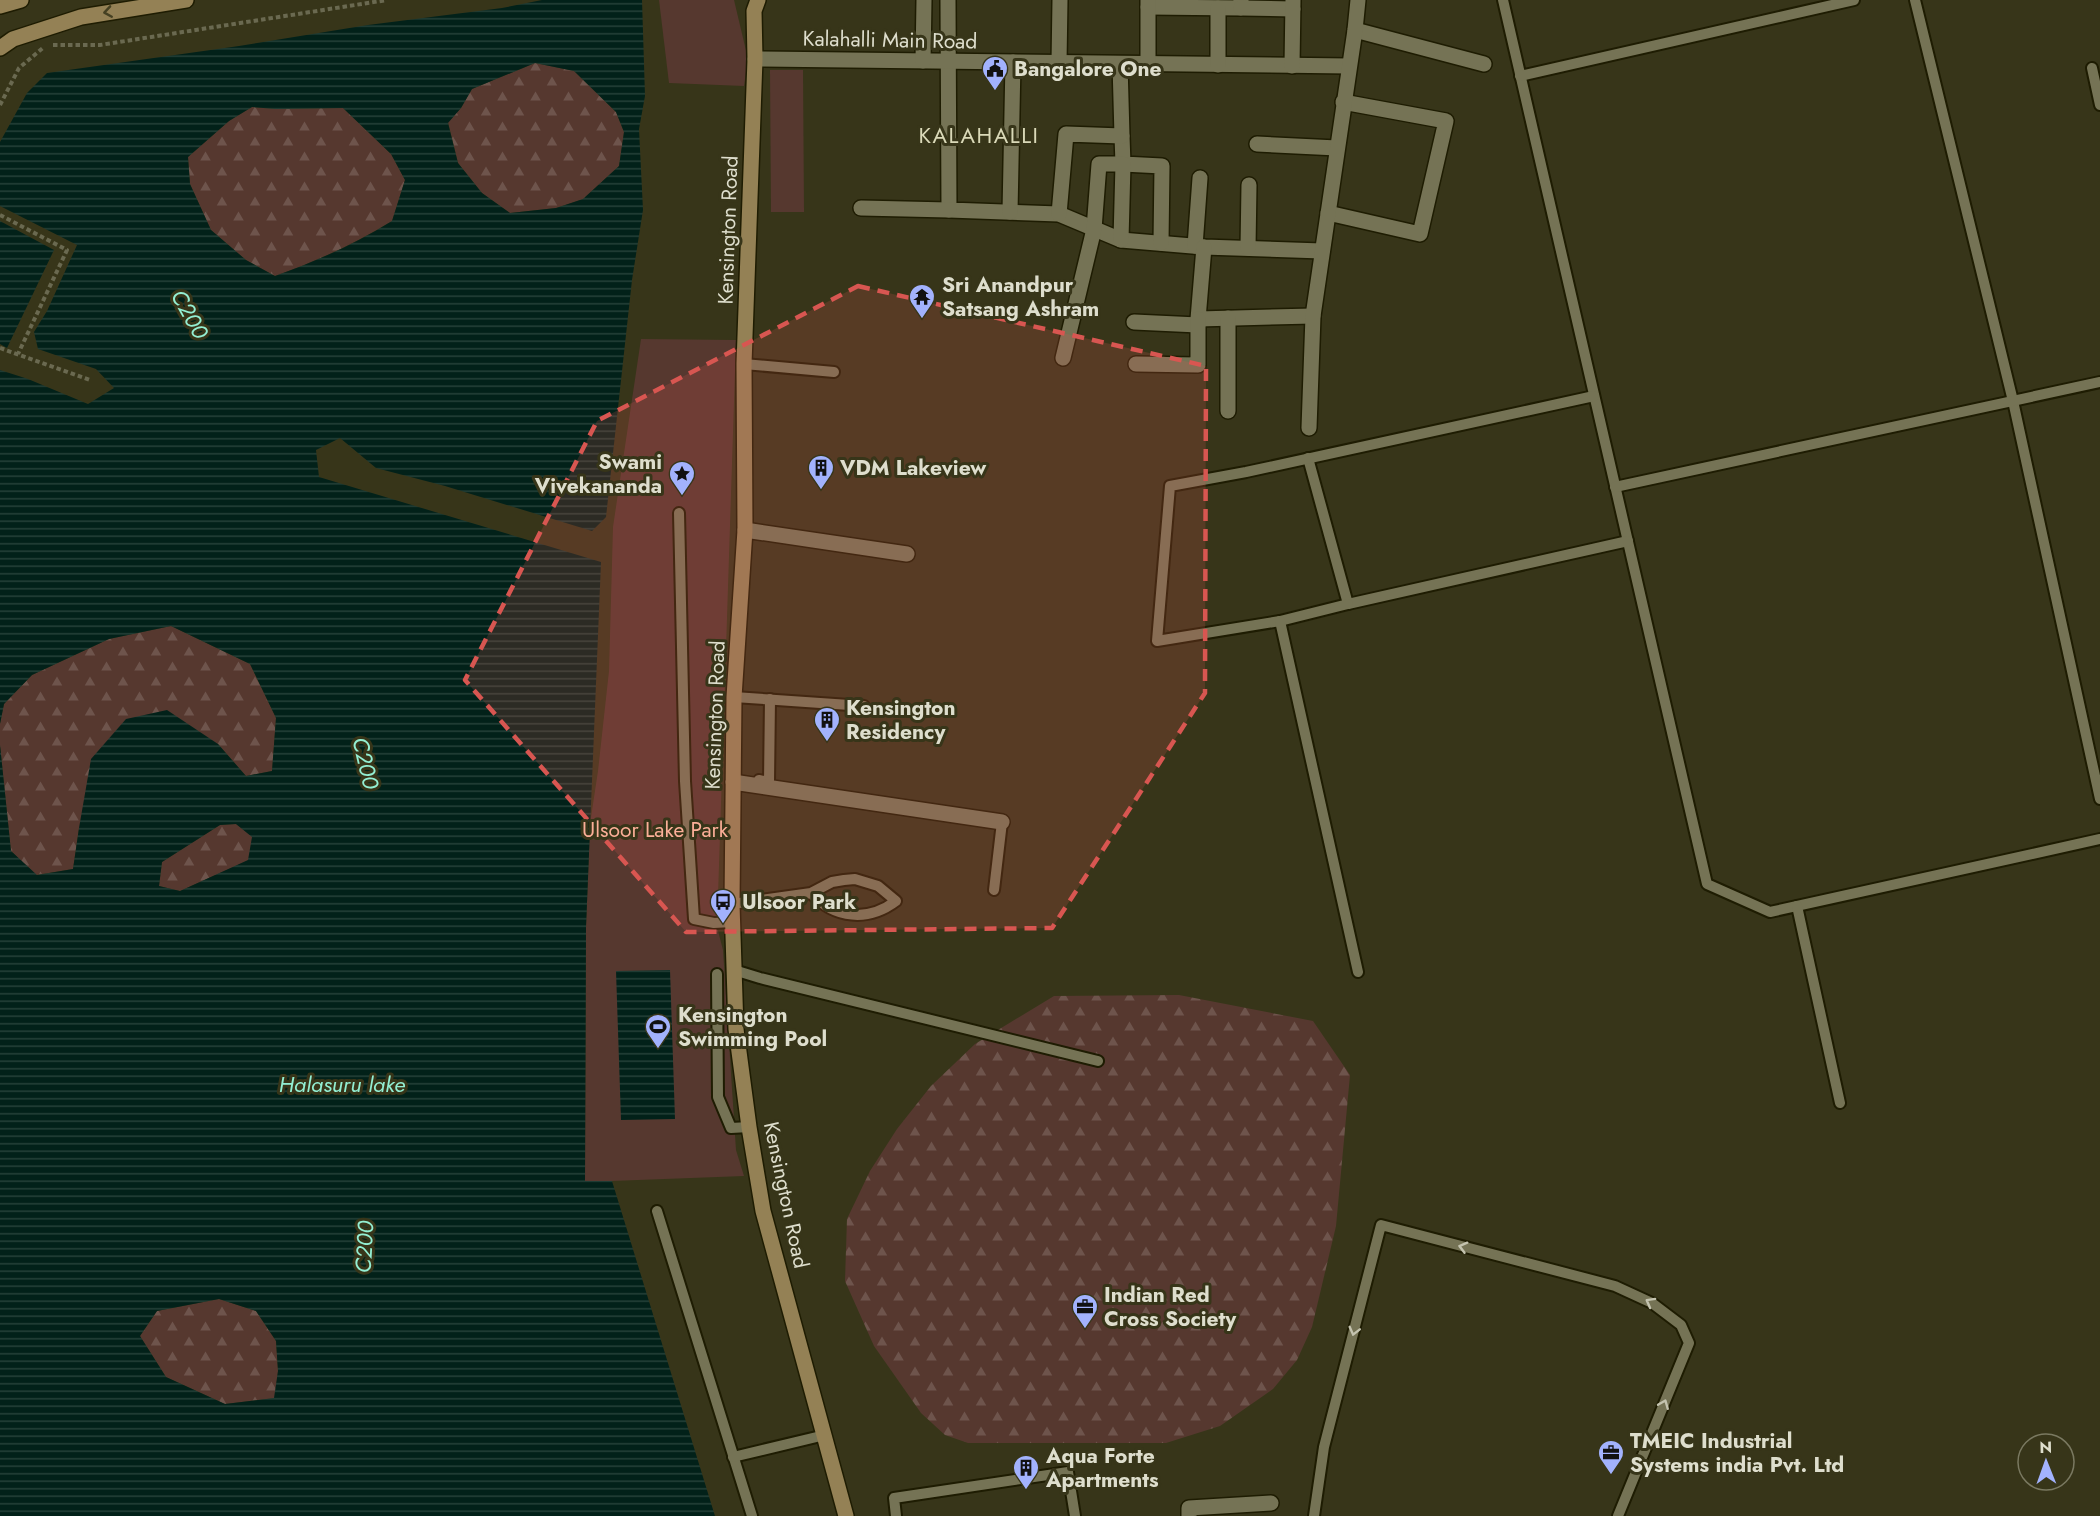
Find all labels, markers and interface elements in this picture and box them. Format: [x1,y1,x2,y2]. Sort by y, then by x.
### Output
one-way arrow [103,6,113,18]
street label: Kalahalli Main Road [802,23,978,57]
public building icon: Bangalore One [980,54,1010,92]
place label: Bangalore One [1014,54,1162,84]
district label: KALAHALLI [919,119,1039,151]
street label: Kensington Road [710,155,746,305]
place label: Sri Anandpur Satsang Ashram [942,270,1099,324]
temple icon: Sri Anandpur Satsang Ashram [907,282,937,320]
water label: C200 [163,283,217,345]
place label: Swami Vivekananda [534,447,662,501]
building icon: VDM Lakeview [806,453,836,491]
place label: VDM Lakeview [839,453,987,483]
place icon: Swami Vivekananda [667,459,697,497]
street label: Kensington Road [697,640,733,790]
place label: Kensington Residency [846,693,956,747]
building icon: Kensington Residency [812,705,842,743]
water label: C200 [345,734,388,792]
park label: Ulsoor Lake Park [582,815,729,845]
bus stop icon: Ulsoor Park [708,887,738,925]
place label: Ulsoor Park [742,887,856,917]
place label: Kensington Swimming Pool [678,1000,827,1054]
sports icon: Kensington Swimming Pool [643,1012,673,1050]
water label: Halasuru lake [279,1068,405,1100]
street label: Kensington Road [756,1119,816,1271]
water label: C200 [347,1220,381,1274]
one-way arrow [1459,1241,1469,1254]
place label: Indian Red Cross Society [1104,1280,1237,1334]
office icon: Indian Red Cross Society [1070,1292,1100,1330]
one-way arrow [1645,1298,1656,1309]
one-way arrow [1348,1326,1361,1336]
one-way arrow [1657,1399,1669,1410]
place label: TMEIC Industrial Systems india Pvt. Ltd [1630,1426,1844,1480]
north arrow [2016,1432,2076,1492]
text: N [2039,1436,2052,1459]
office icon: TMEIC Industrial Systems india Pvt. Ltd [1596,1438,1626,1476]
place label: Aqua Forte Apartments [1045,1441,1159,1495]
building icon: Aqua Forte Apartments [1011,1453,1041,1491]

